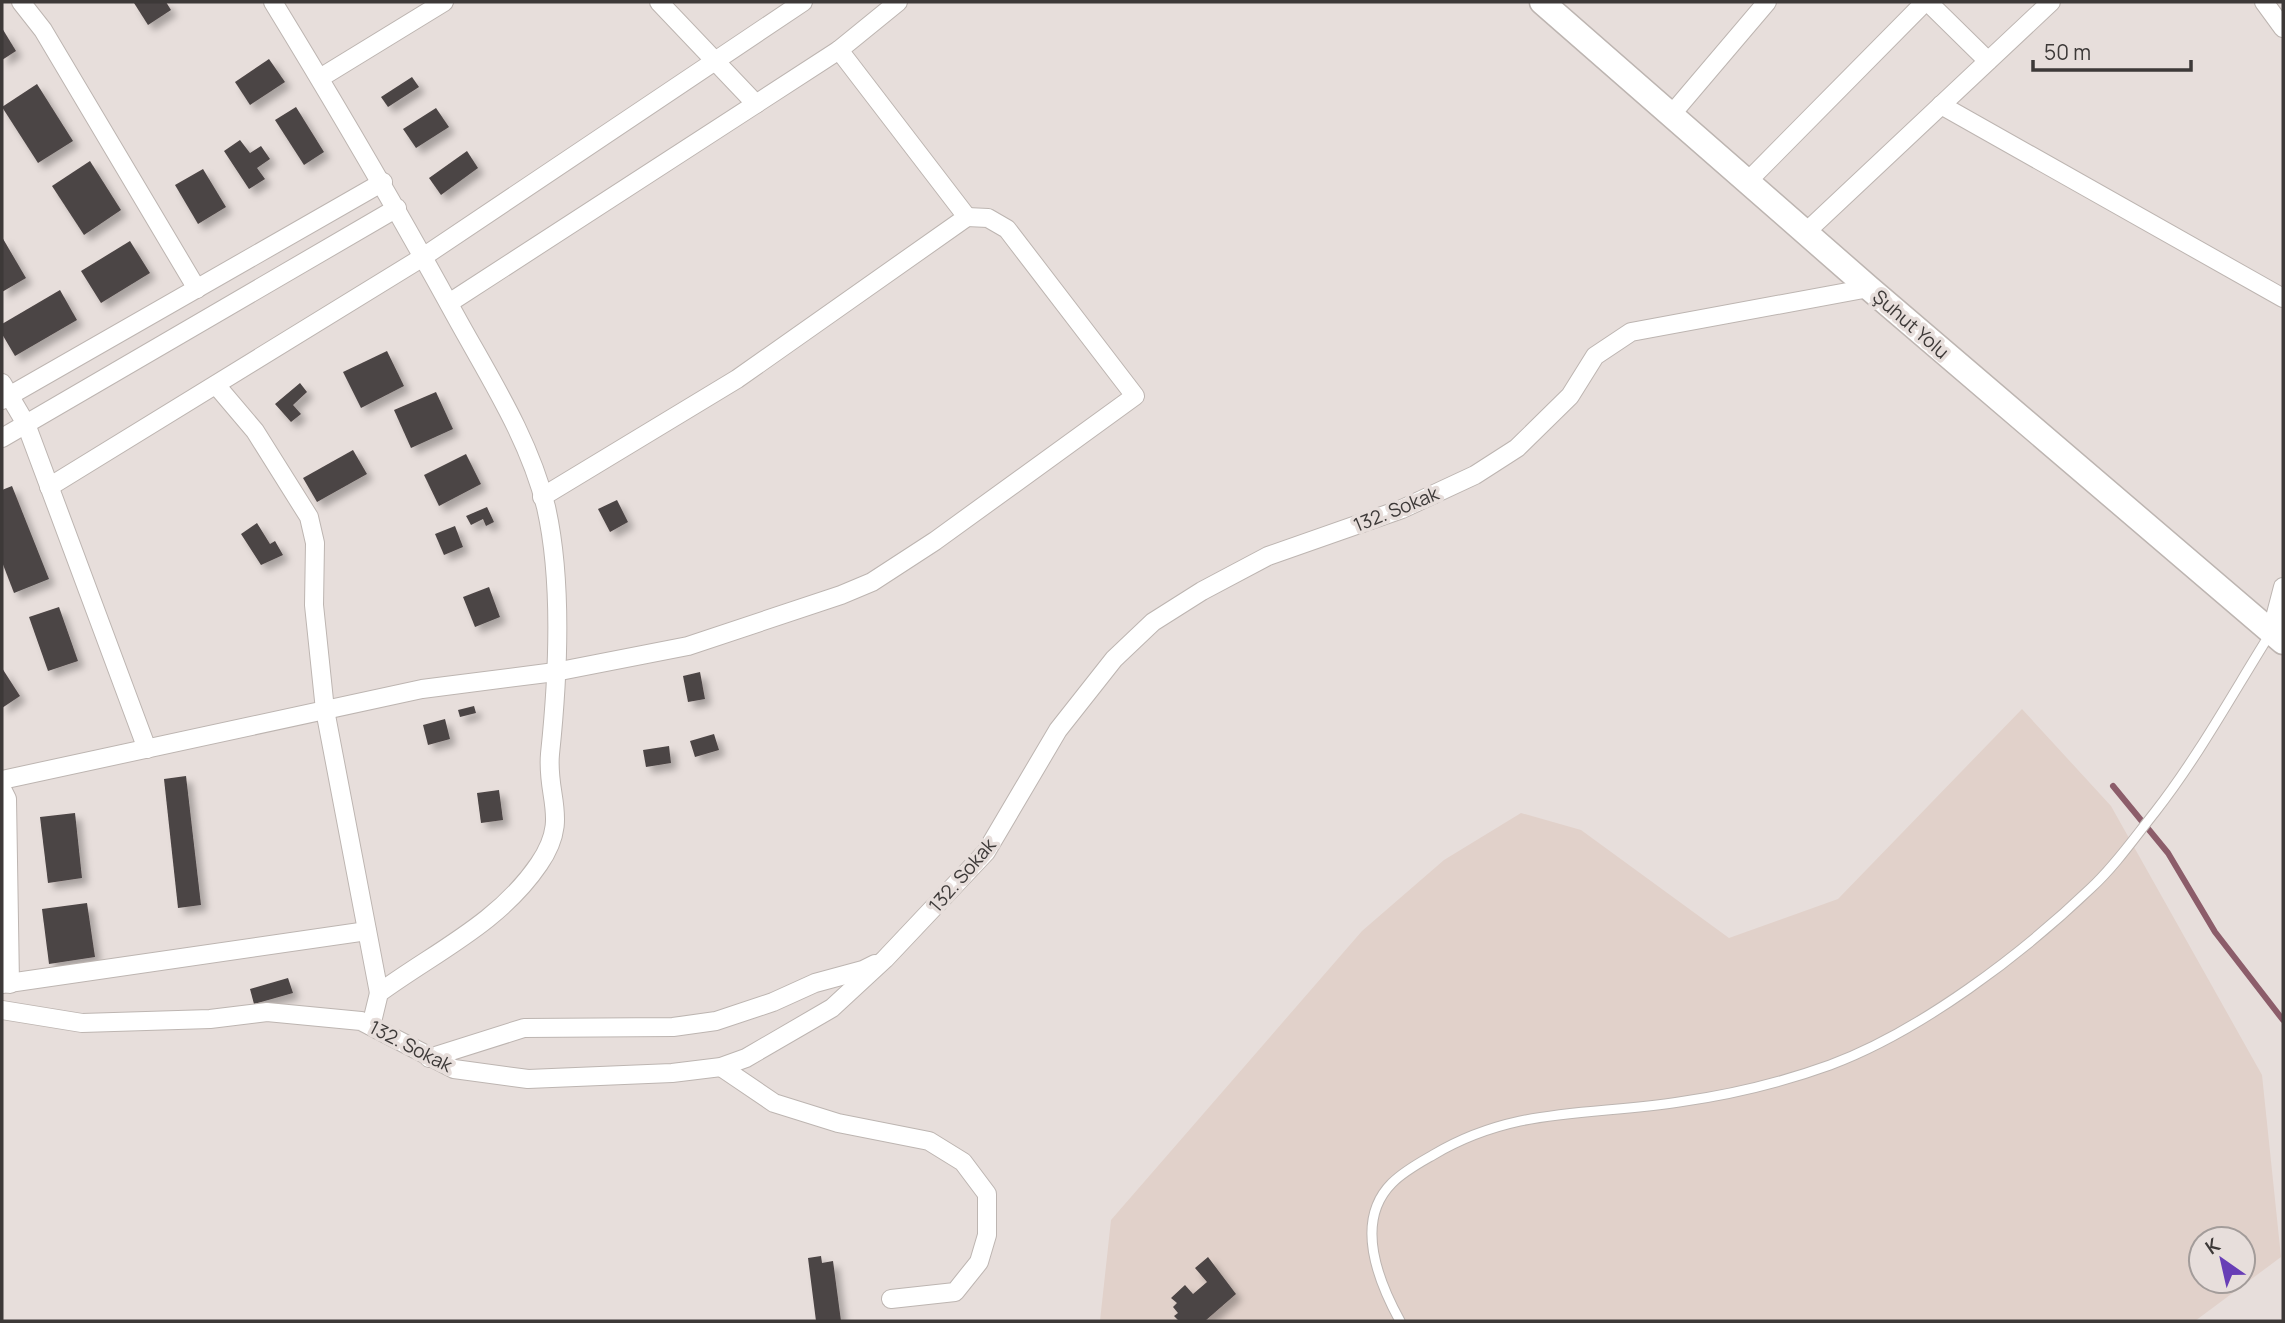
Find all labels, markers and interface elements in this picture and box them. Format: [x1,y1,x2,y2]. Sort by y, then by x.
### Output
scale bar [2033,28,2190,72]
text: 50 m [2044,38,2091,66]
street label: Şuhut Yolu [1867,284,1955,364]
street label: 132. Sokak [1350,480,1443,538]
street label: 132. Sokak [923,832,1002,917]
street label: 132. Sokak [365,1014,457,1078]
north arrow [2187,1225,2257,1295]
text: K [2200,1231,2225,1260]

